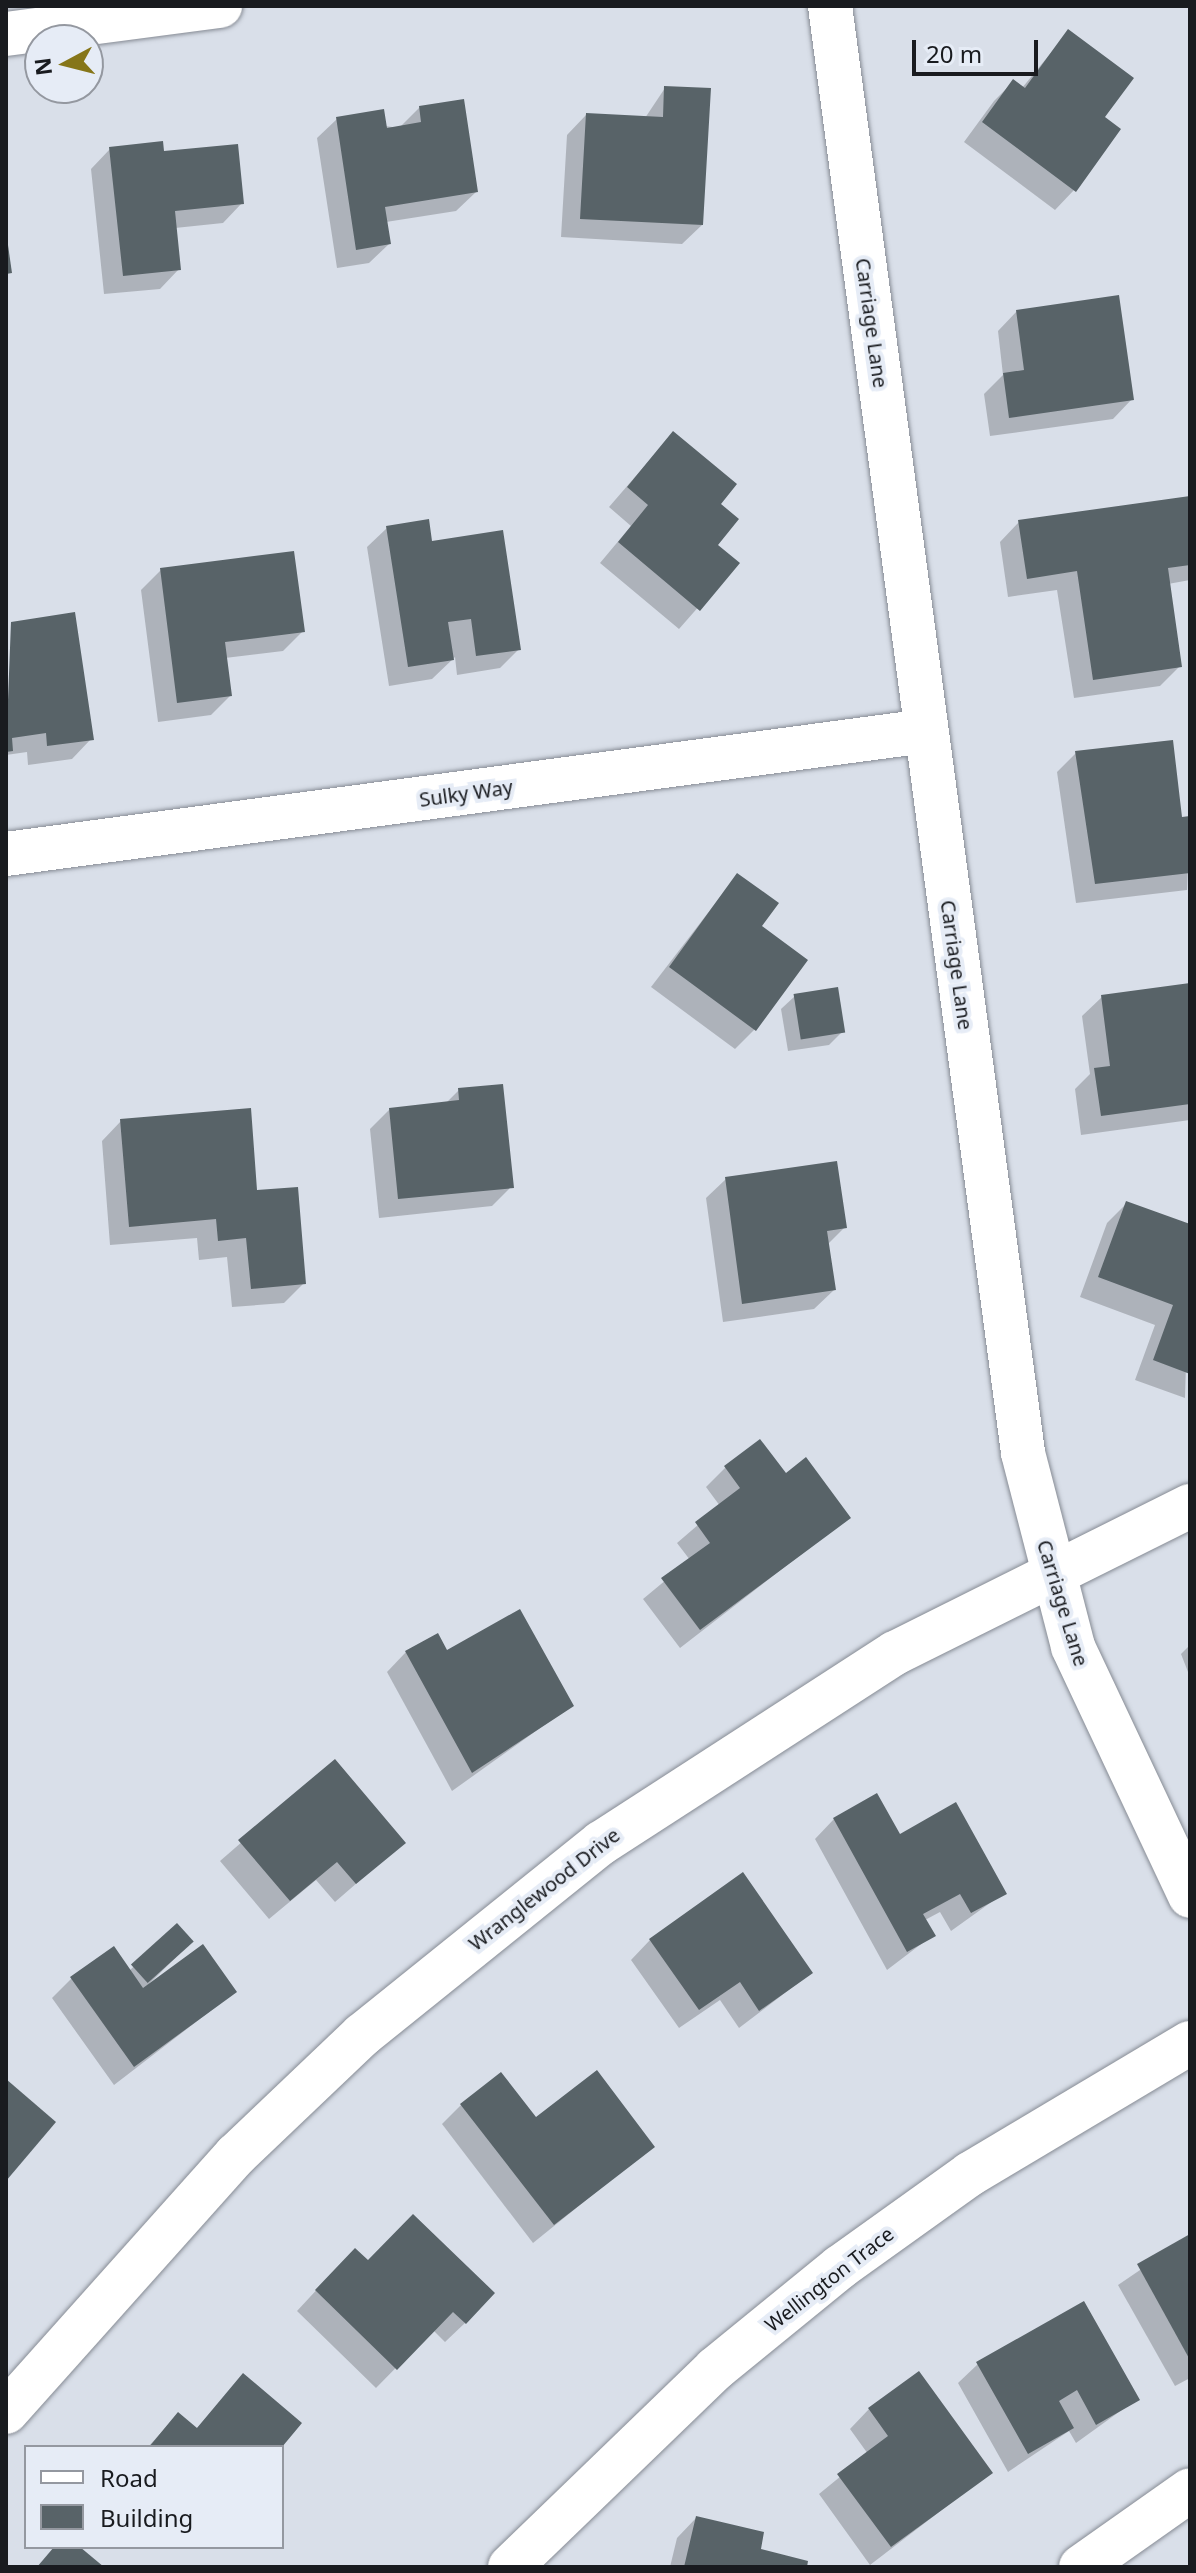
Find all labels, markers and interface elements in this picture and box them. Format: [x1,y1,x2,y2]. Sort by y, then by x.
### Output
north arrow [24,24,104,104]
scale bar [916,24,1042,74]
text: 20 m [926,37,982,70]
text: N [26,56,58,77]
street label: Carriage Lane [851,257,893,389]
street label: Sulky Way [418,775,514,811]
street label: Carriage Lane [936,899,978,1031]
street label: Carriage Lane [1032,1537,1094,1669]
street label: Wranglewood Drive [464,1823,624,1955]
street label: Wellington Trace [760,2221,898,2337]
legend [24,2445,284,2549]
text: Road [100,2461,158,2494]
text: Building [100,2501,193,2534]

